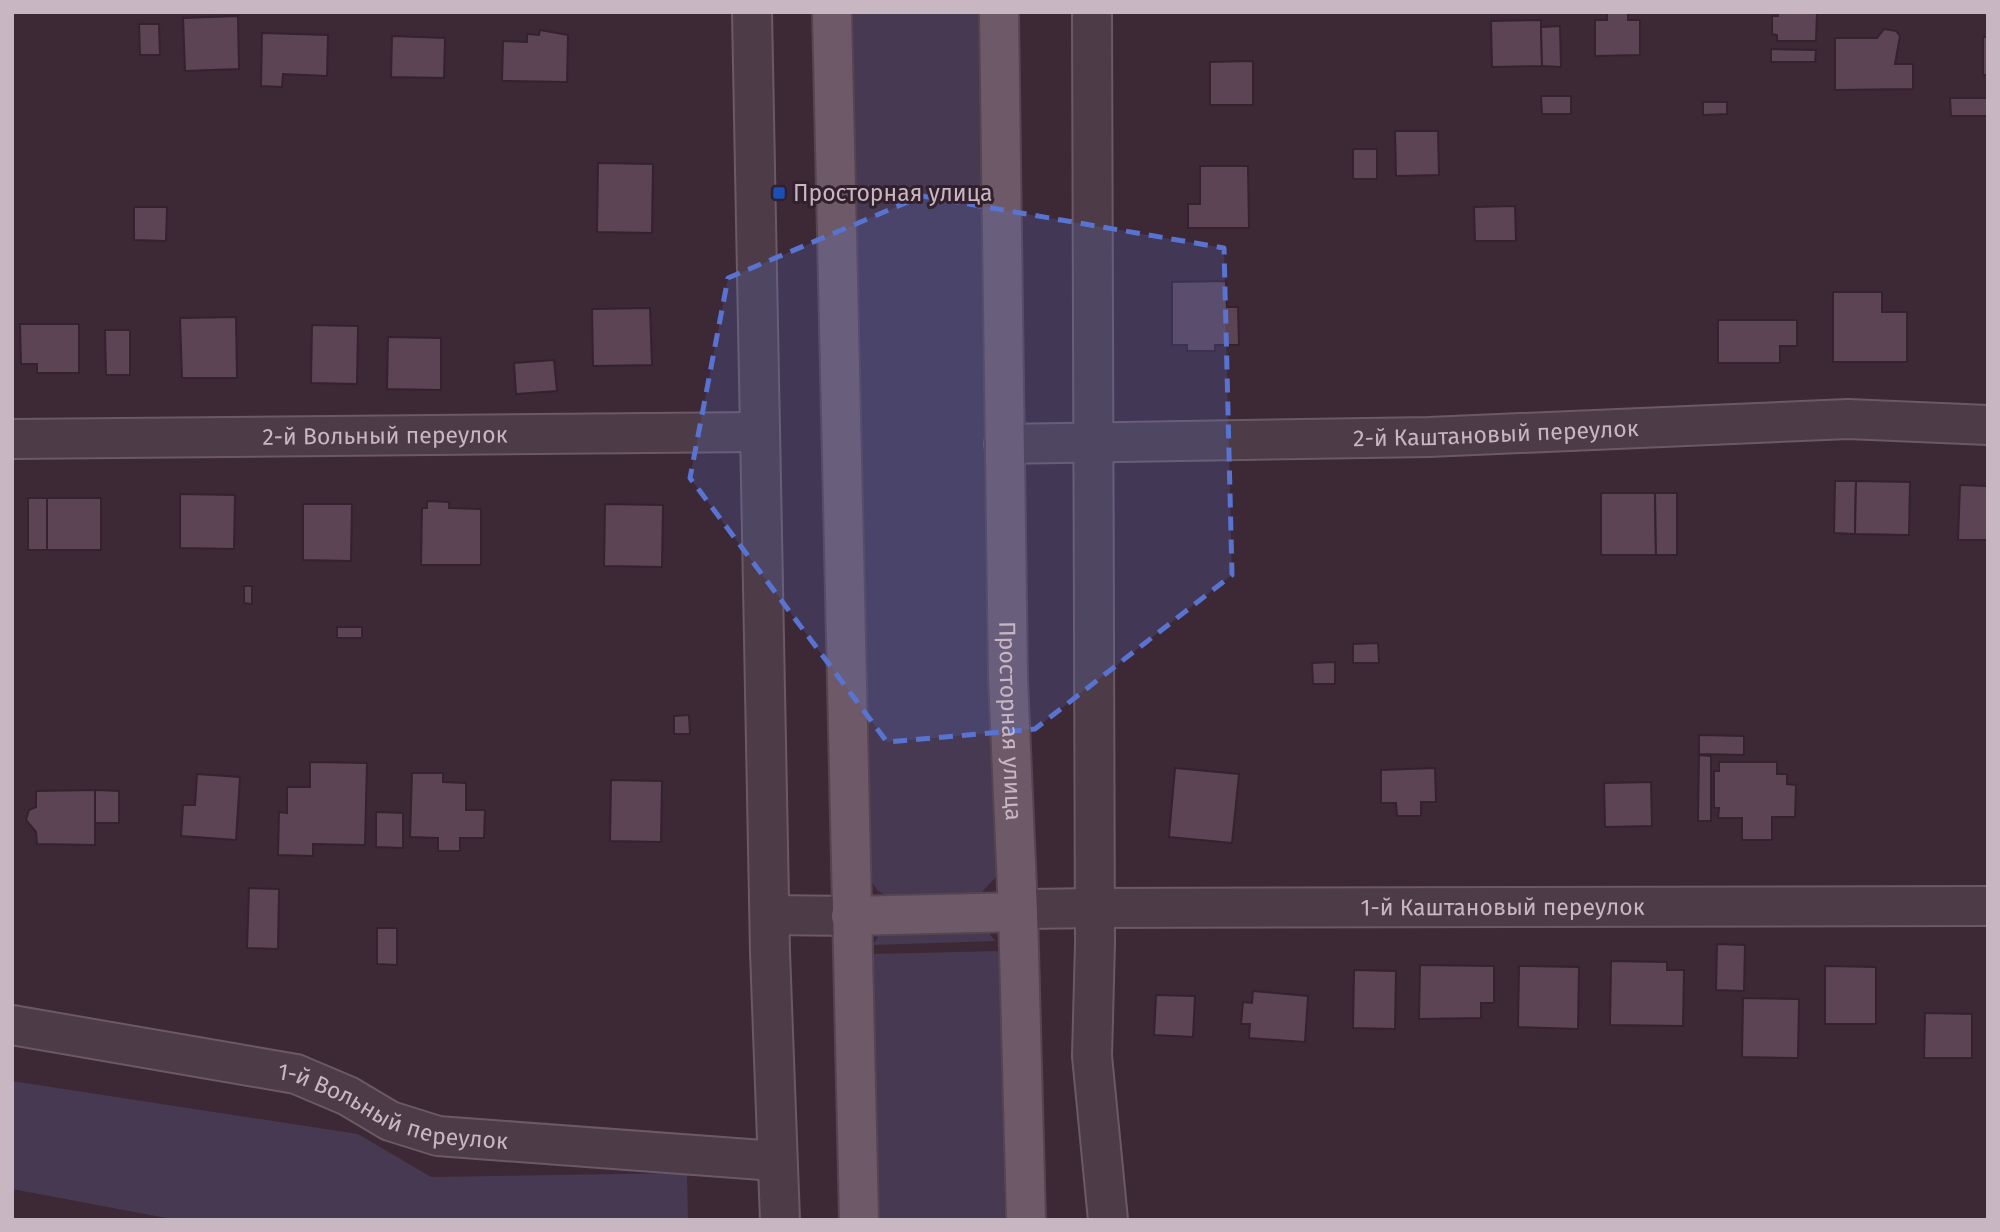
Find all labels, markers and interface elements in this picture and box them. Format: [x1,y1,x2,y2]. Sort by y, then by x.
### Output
place label: Просторная улица [793,179,993,207]
marker: Просторная улица [771,185,787,201]
street label: 2-й Каштановый переулок [1353,414,1639,452]
street label: 2-й Вольный переулок [262,420,508,451]
street label: Просторная улица [993,621,1028,821]
street label: 1-й Каштановый переулок [1360,893,1645,921]
street label: 1-й Вольный переулок [276,1057,509,1155]

